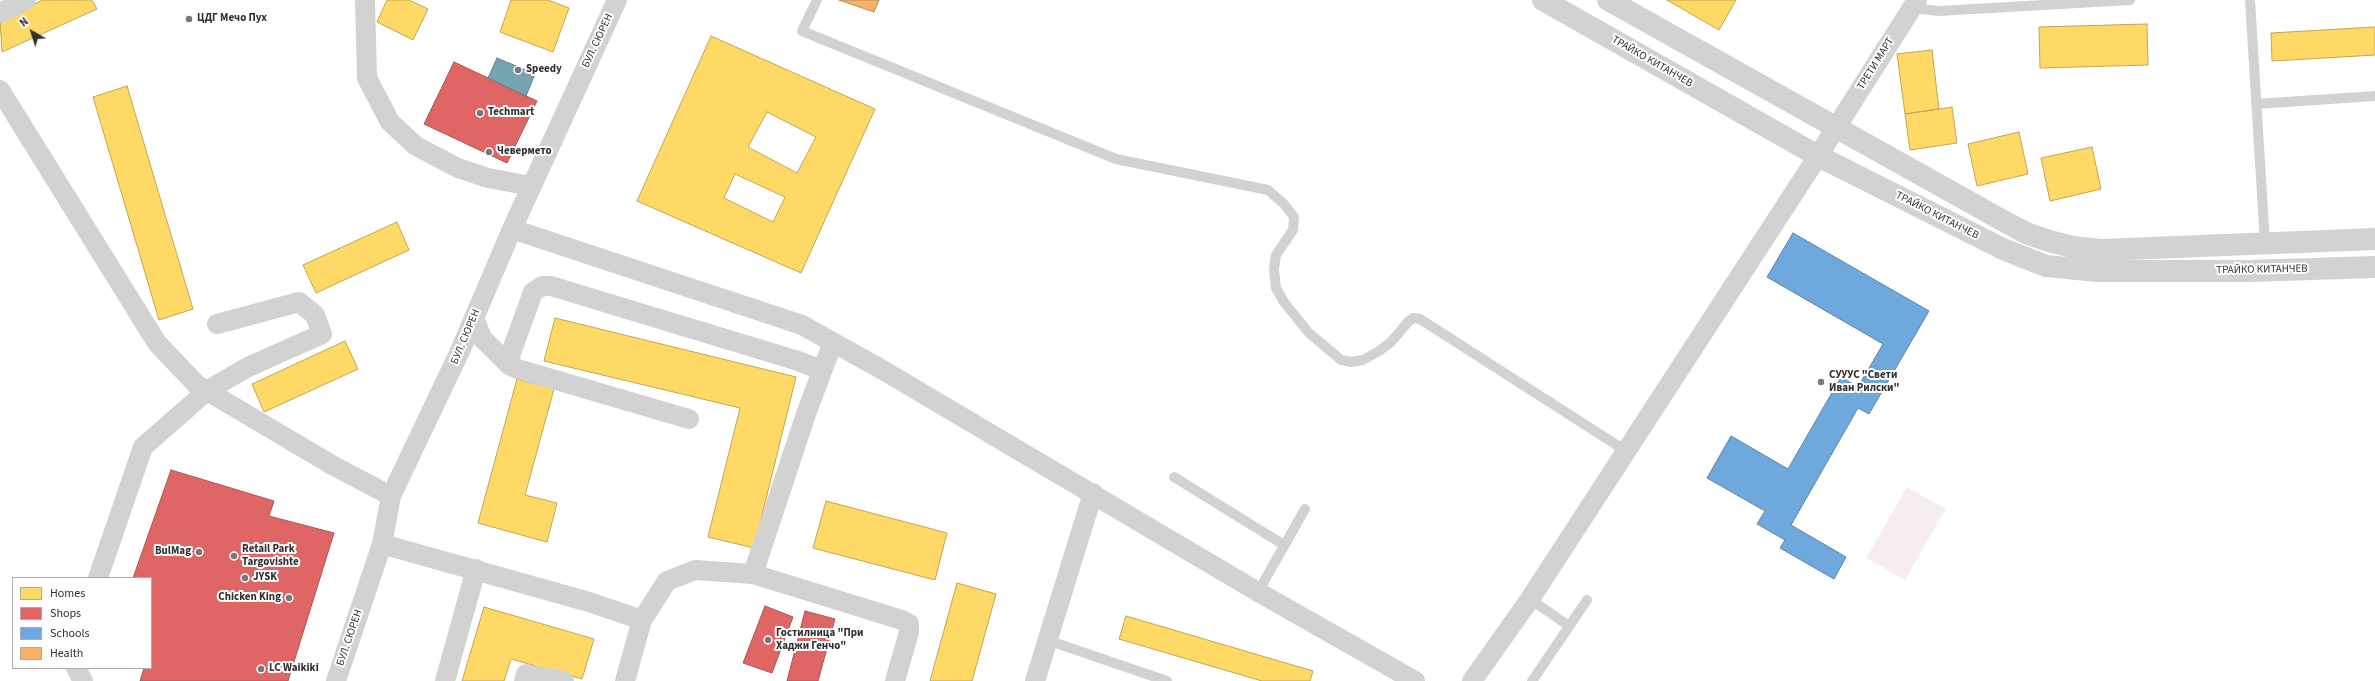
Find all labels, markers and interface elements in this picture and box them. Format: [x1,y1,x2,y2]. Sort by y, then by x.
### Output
north arrow [12,12,52,52]
place label: ЦДГ Мечо Пух [197,12,267,26]
street label: БУЛ. СЮРЕН [580,12,616,70]
text: N [17,14,32,30]
marker: ЦДГ Мечо Пух [184,14,194,24]
street label: ТРАЙКО КИТАНЧЕВ [1609,33,1695,91]
street label: ТРЕТИ МАРТ [1855,35,1897,93]
place label: Speedy [526,63,562,77]
marker: Speedy [513,65,523,75]
place label: Techmart [488,106,534,120]
marker: Techmart [475,108,485,118]
place label: Чевермето [497,145,552,159]
marker: Чевермето [484,147,494,157]
street label: ТРАЙКО КИТАНЧЕВ [1893,189,1981,243]
street label: ТРАЙКО КИТАНЧЕВ [2216,263,2308,277]
street label: БУЛ. СЮРЕН [448,307,484,367]
place label: СУУУС "Свети Иван Рилски" [1829,369,1899,395]
marker: СУУУС "Свети Иван Рилски" [1816,377,1826,387]
place label: Retail Park Targovishte [242,543,299,569]
place label: BulMag [155,545,191,559]
marker: BulMag [194,547,204,557]
marker: Retail Park Targovishte [229,551,239,561]
place label: JYSK [253,571,277,585]
marker: JYSK [240,573,250,583]
legend [12,577,152,669]
text: Homes [50,585,85,602]
place label: Chicken King [218,591,281,605]
marker: Chicken King [284,593,294,603]
text: Shops [50,605,81,622]
street label: БУЛ. СЮРЕН [334,608,366,668]
text: Schools [50,625,90,642]
place label: Гостилница "При Хаджи Генчо" [776,627,863,653]
marker: Гостилница "При Хаджи Генчо" [763,635,773,645]
text: Health [50,645,83,662]
place label: LC Waikiki [269,662,319,676]
marker: LC Waikiki [256,664,266,674]

